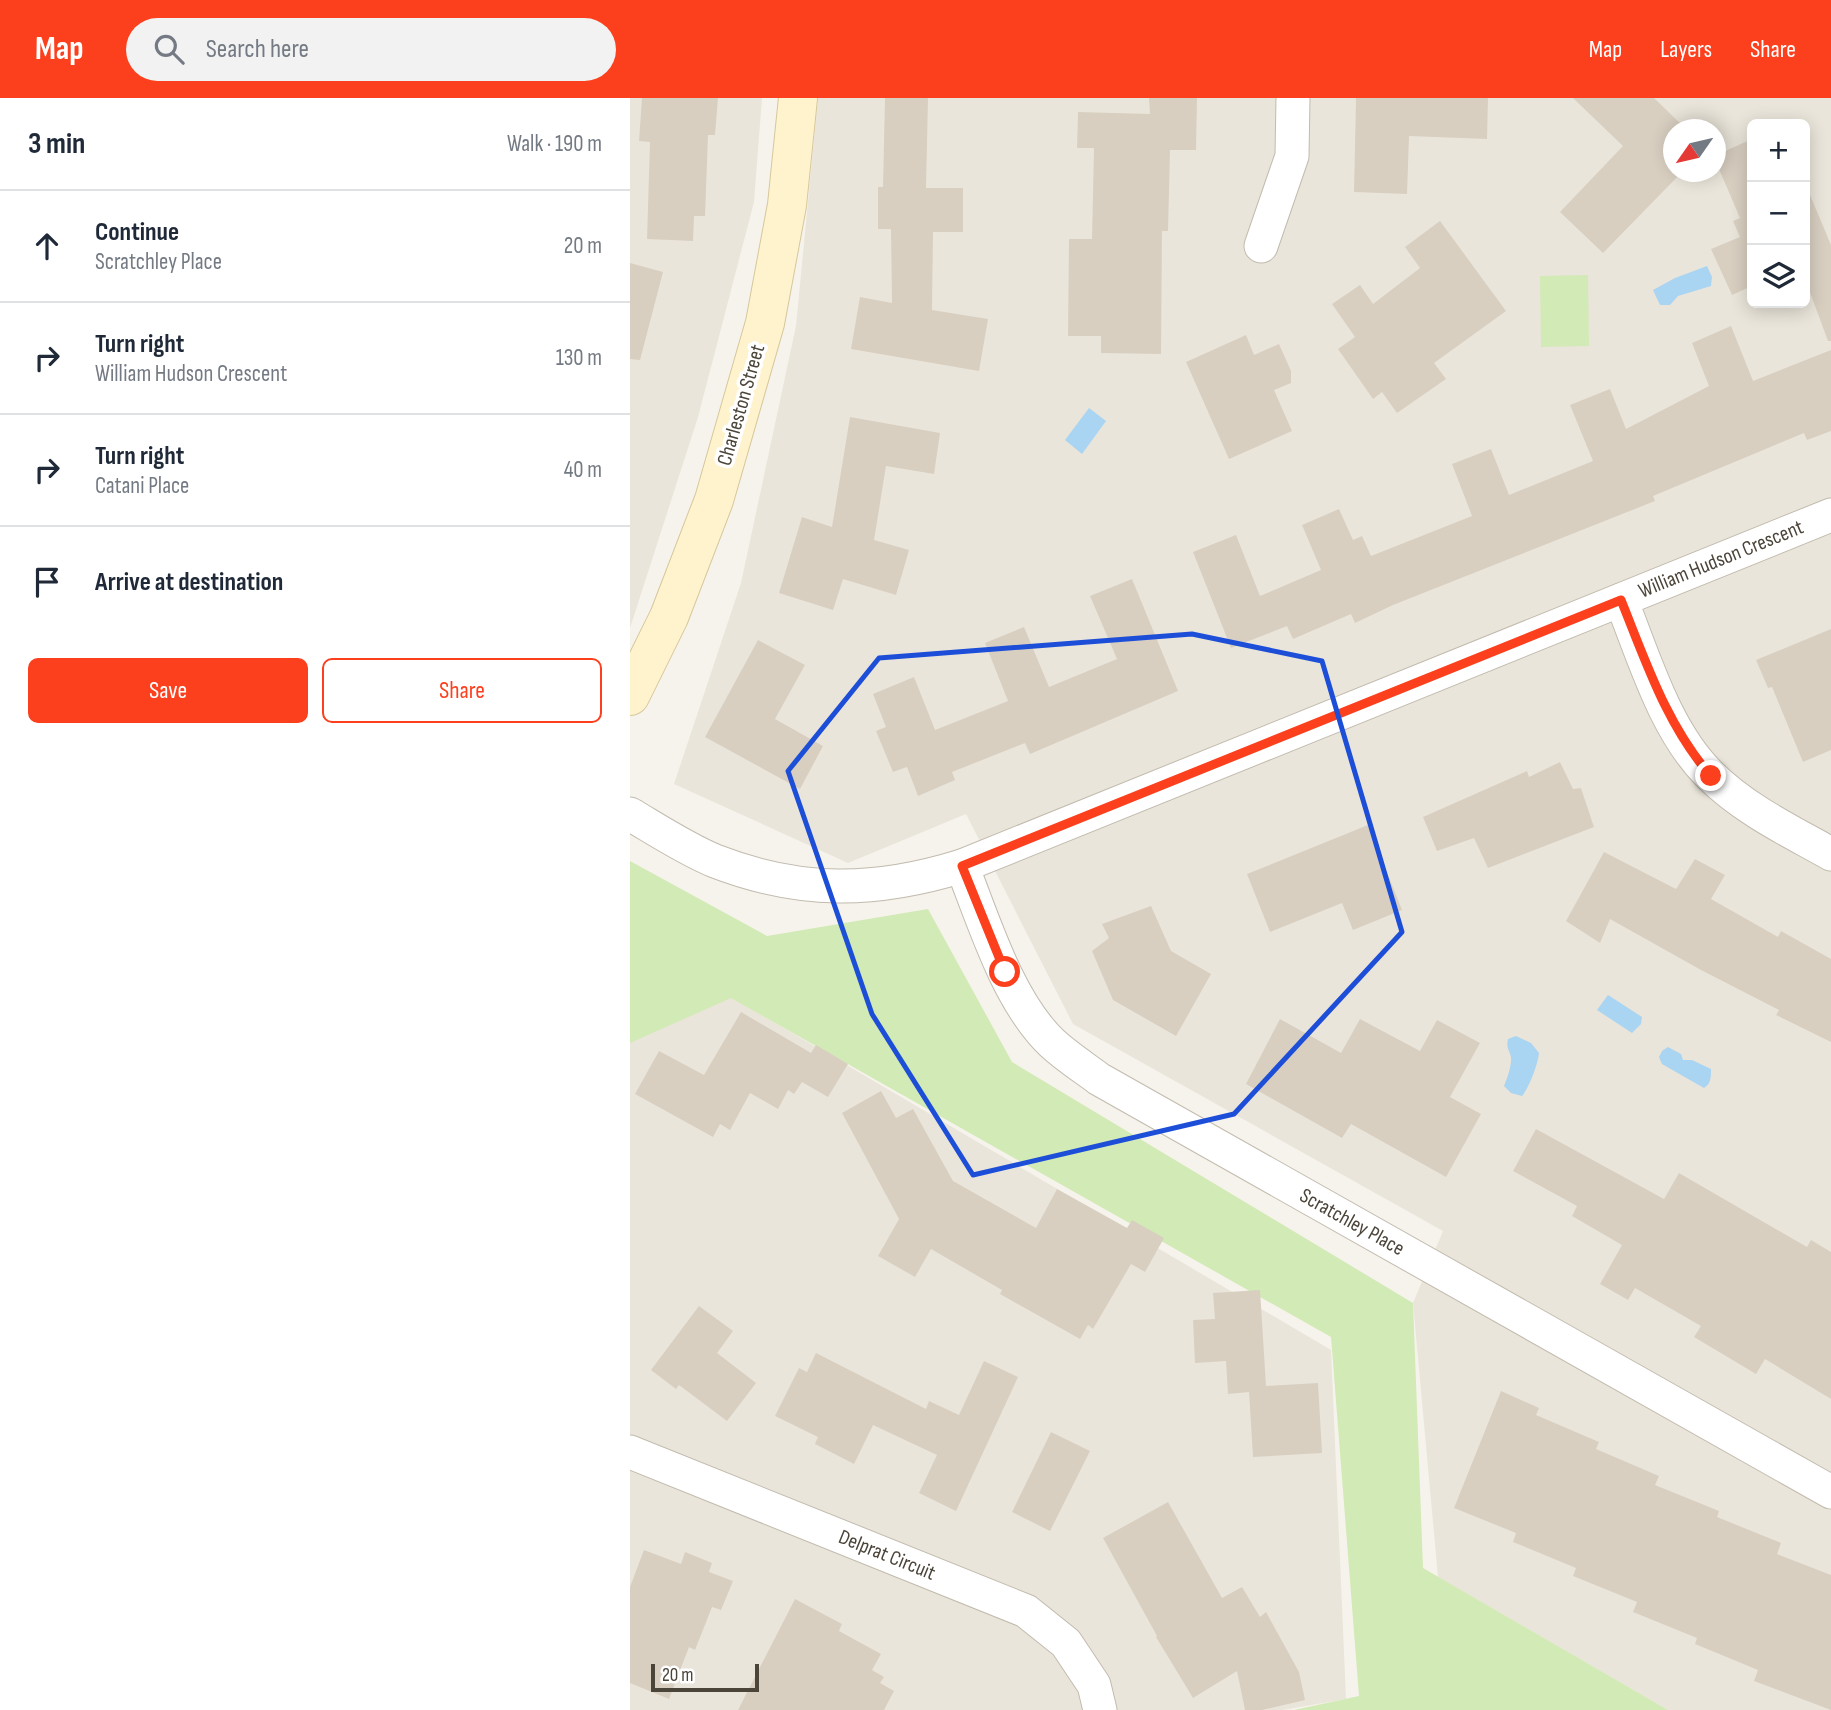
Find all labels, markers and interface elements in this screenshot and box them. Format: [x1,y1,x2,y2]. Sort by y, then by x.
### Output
search box [126,18,616,81]
text: Map [35,29,84,69]
icon: search [150,30,188,68]
text: Search here [206,34,309,65]
text: Map [1589,35,1622,64]
text: Layers [1660,35,1712,64]
text: Share [1750,35,1796,64]
north arrow [1663,119,1726,182]
map controls [1747,119,1810,308]
button: + [1747,119,1810,182]
text: 3 min [28,126,85,162]
text: Walk · 190 m [507,130,602,158]
button: − [1747,182,1810,245]
text: Continue [95,217,179,248]
icon: ahead [28,227,66,265]
text: 20 m [564,232,602,260]
button: layers [1747,245,1810,308]
text: Scratchley Place [95,248,222,276]
text: Turn right [95,329,184,360]
icon: right [28,339,66,377]
street label: Charleston Street [712,342,770,468]
text: 130 m [556,344,602,372]
text: William Hudson Crescent [95,360,287,388]
text: Turn right [95,441,184,472]
icon: right [28,451,66,489]
text: 40 m [564,456,602,484]
text: Catani Place [95,472,189,500]
street label: William Hudson Crescent [1635,515,1807,603]
icon: arrive [28,563,66,601]
text: Arrive at destination [95,567,283,598]
button: Save [28,658,308,723]
button: Share [322,658,602,723]
route end [1695,760,1726,791]
route start [989,956,1020,987]
street label: Scratchley Place [1295,1183,1409,1261]
street label: Delprat Circuit [835,1524,939,1586]
scale bar [651,1661,760,1693]
text: 20 m [662,1664,694,1687]

